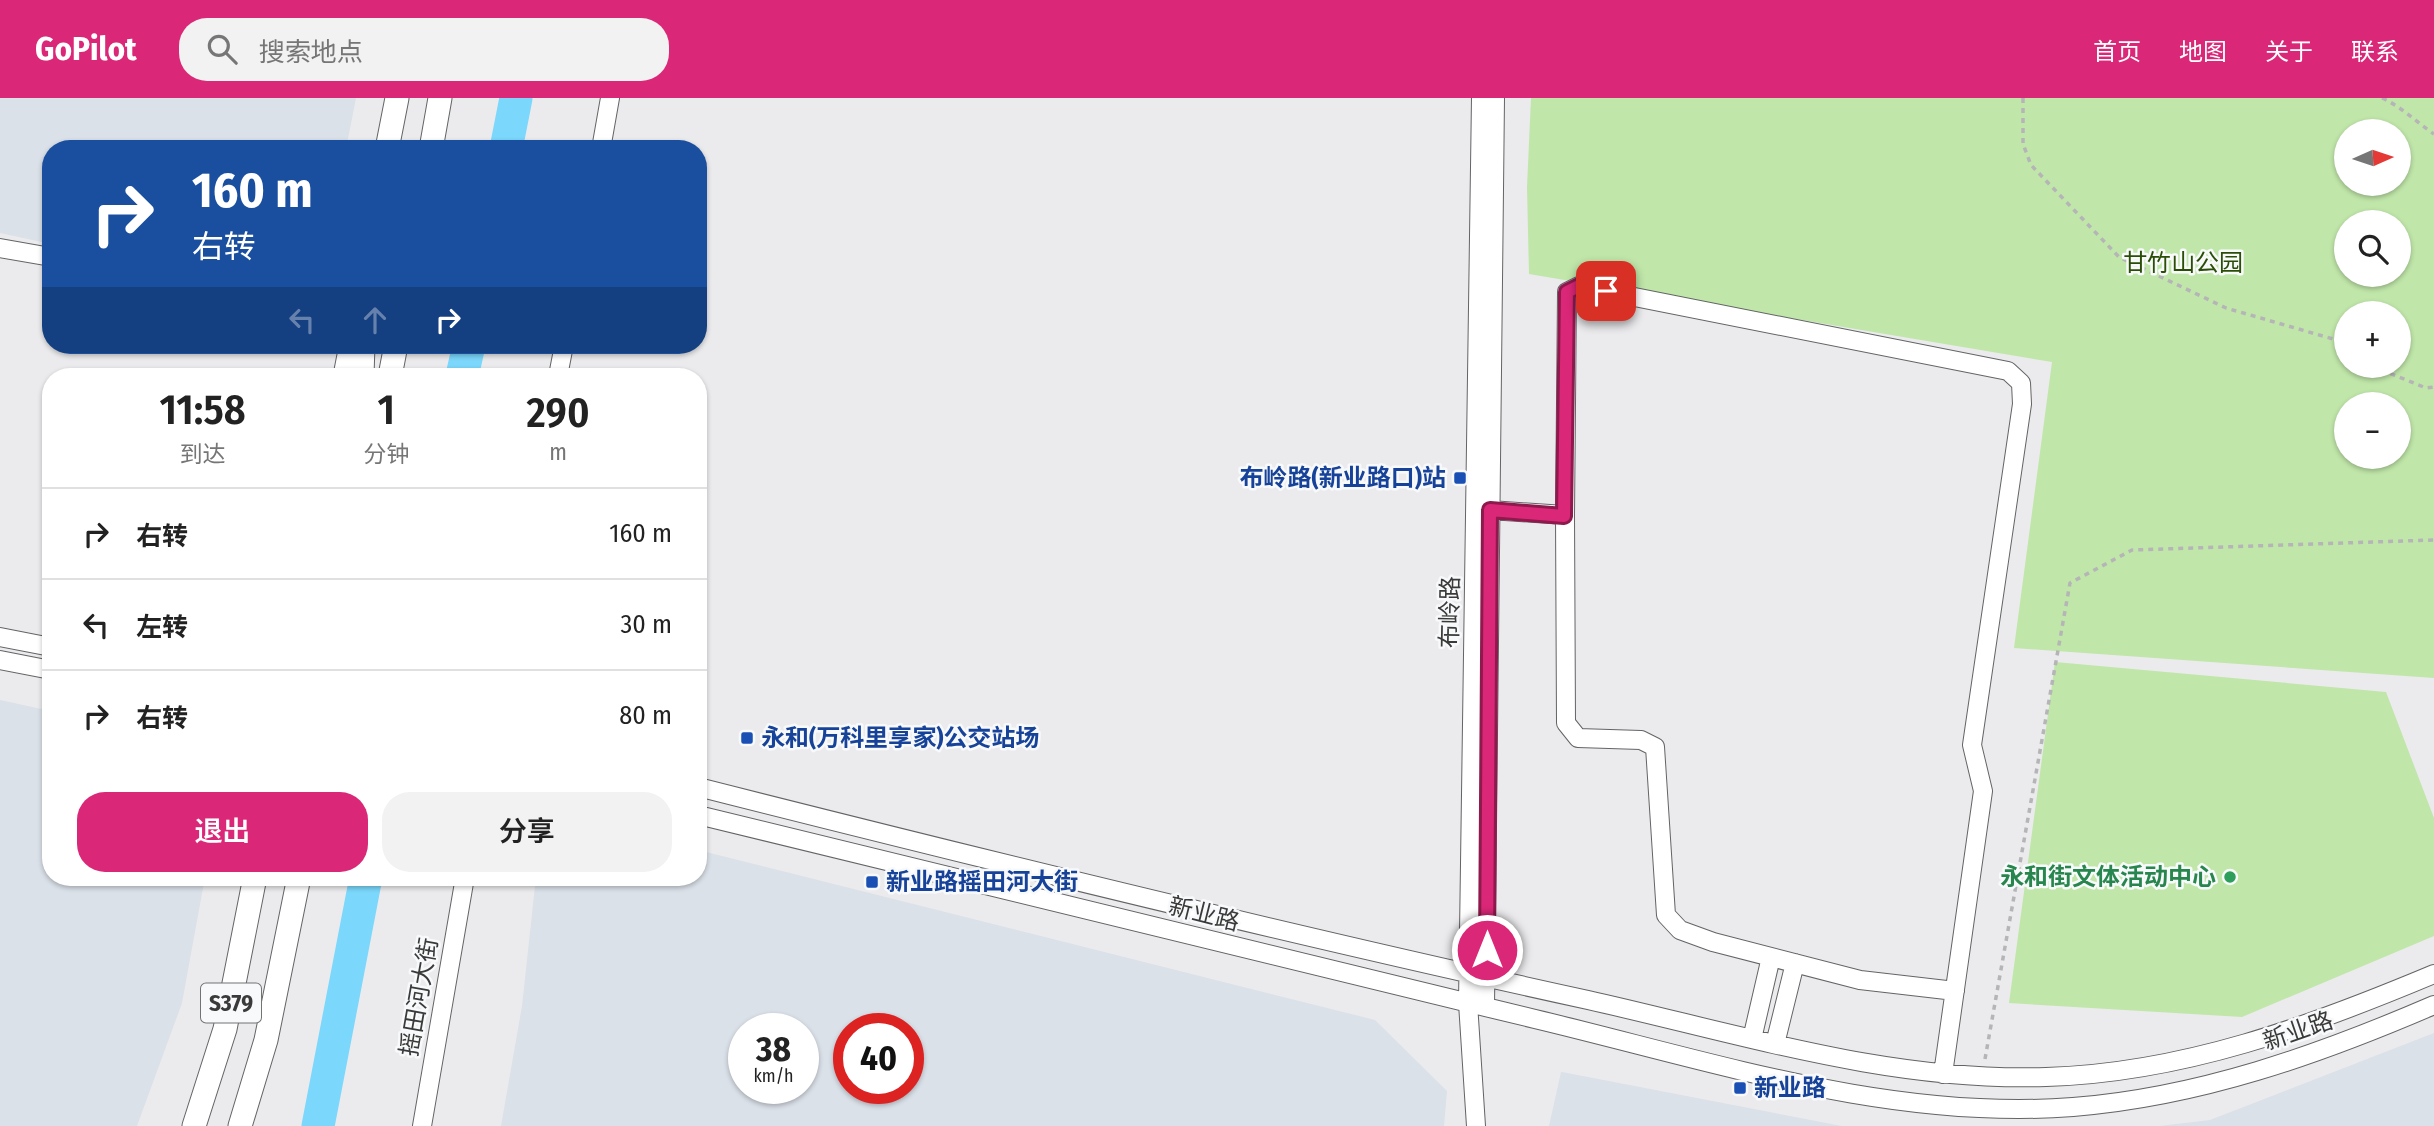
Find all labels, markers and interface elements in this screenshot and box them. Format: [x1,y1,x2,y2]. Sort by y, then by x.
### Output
search box [179,18,669,81]
text: GoPilot [35,29,137,69]
icon: search [203,30,241,68]
text: 搜索地点 [259,37,363,68]
text: 首页 [2093,38,2141,66]
text: 地图 [2179,38,2227,66]
text: 关于 [2265,38,2313,66]
text: 联系 [2351,38,2399,66]
north arrow [2334,119,2412,196]
map controls [2334,119,2411,469]
text: 160 m [192,161,313,220]
icon: right [77,168,168,259]
button: search [2334,210,2411,287]
text: 右转 [192,228,256,266]
park label: 甘竹山公园 [2123,249,2243,277]
pin [1576,261,1636,321]
icon: arrive [1587,272,1625,310]
icon: left [283,301,321,339]
icon: ahead [356,301,394,339]
icon: right [429,301,467,339]
button: + [2334,301,2411,378]
text: 11:58 [159,385,246,435]
text: 1 [377,385,395,435]
text: 290 [527,388,590,438]
button: − [2334,392,2411,469]
text: m [549,438,567,466]
text: 到达 [180,440,226,468]
text: 分钟 [363,440,409,468]
place label: 布岭路(新业路口)站 [1240,464,1446,492]
marker: 布岭路(新业路口)站 [1452,470,1468,486]
icon: right [77,515,115,553]
text: 160 m [609,518,672,549]
text: 右转 [136,521,188,552]
street label: 布岭路 [1435,576,1465,648]
icon: left [77,606,115,644]
text: 30 m [621,609,672,640]
text: 左转 [136,612,188,643]
icon: right [77,697,115,735]
text: 80 m [619,700,672,731]
text: 右转 [136,703,188,734]
place label: 永和(万科里享家)公交站场 [761,724,1039,752]
marker: 永和(万科里享家)公交站场 [739,730,755,746]
button: 退出 [77,792,368,872]
button: 分享 [382,792,672,872]
place label: 永和街文体活动中心 [2000,863,2216,891]
place label: 新业路摇田河大街 [886,868,1078,896]
marker: 永和街文体活动中心 [2222,869,2238,885]
marker: 新业路摇田河大街 [864,874,880,890]
street label: 新业路 [1166,892,1242,936]
position arrow [1450,913,1524,987]
street label: 摇田河大街 [395,935,443,1059]
road number: S379 [201,983,261,1022]
street label: 新业路 [2259,1006,2337,1056]
speed limit sign: 40 [833,1013,924,1104]
text: 38 [756,1028,791,1070]
text: km/h [753,1065,794,1087]
place label: 新业路 [1754,1074,1826,1102]
marker: 新业路 [1732,1080,1748,1096]

